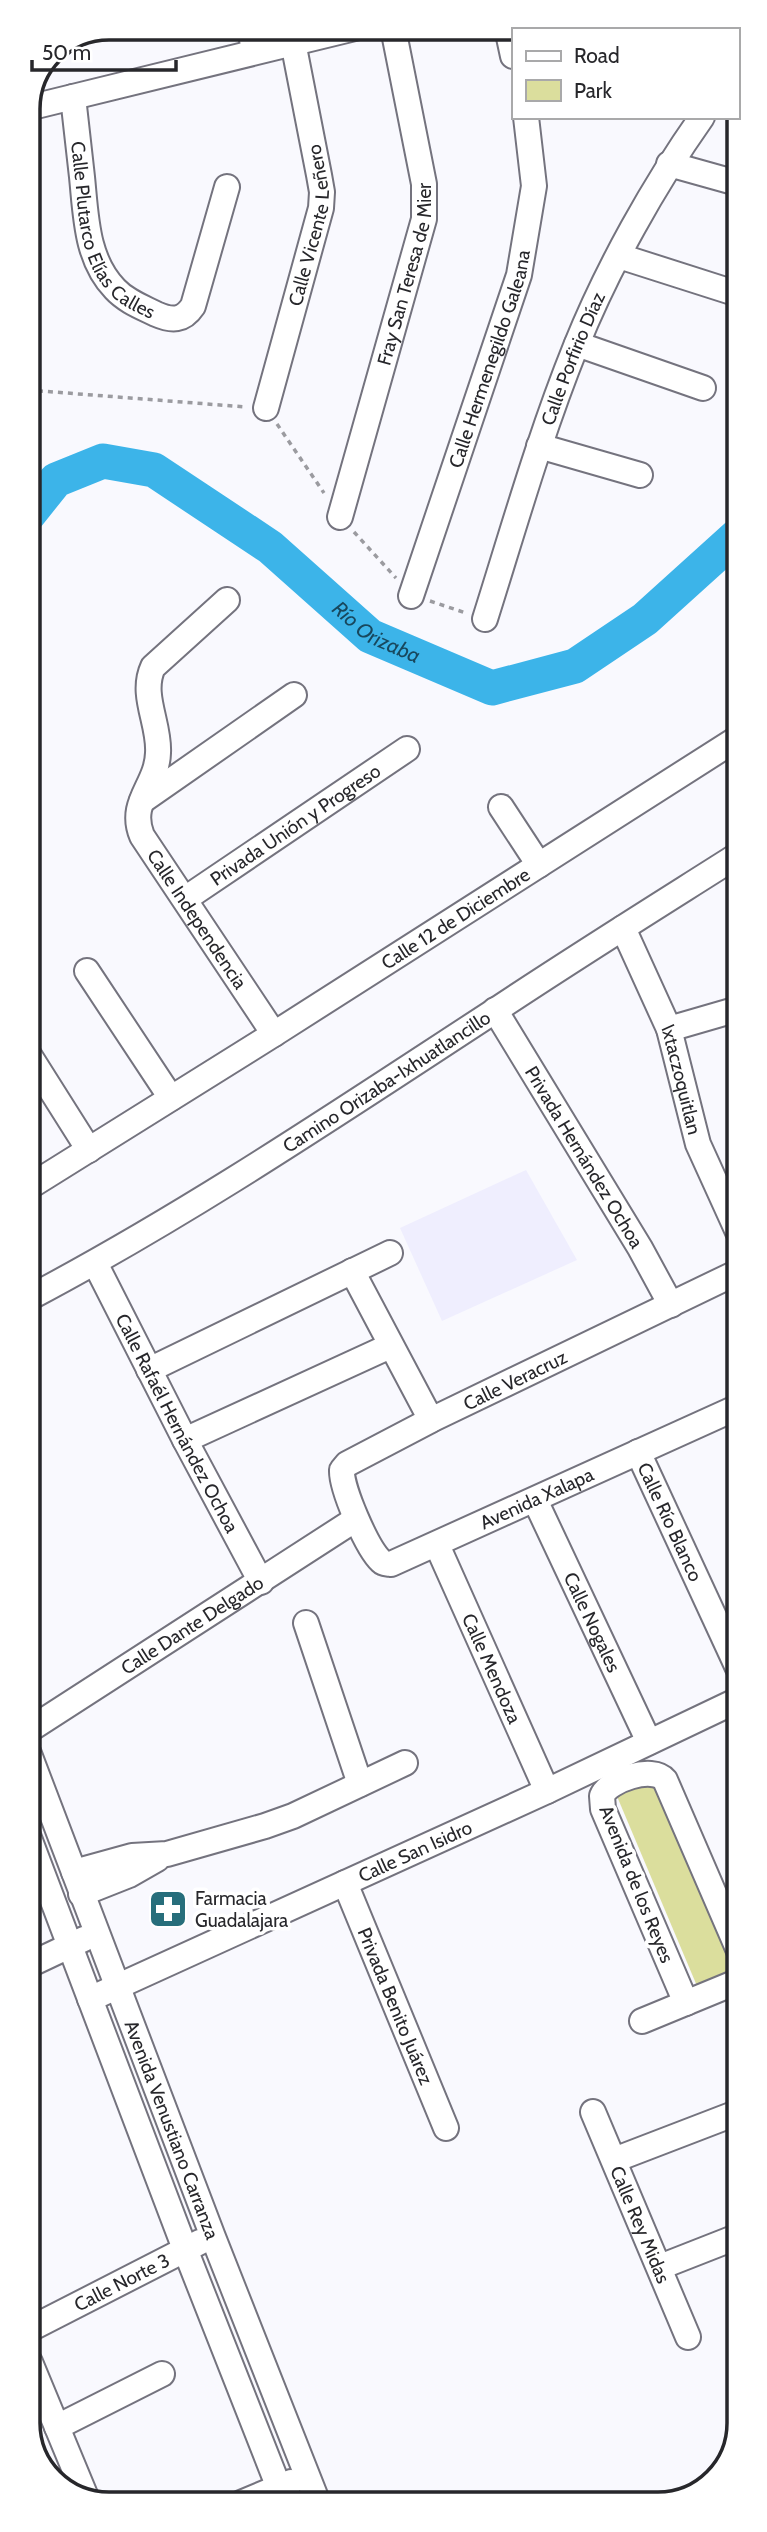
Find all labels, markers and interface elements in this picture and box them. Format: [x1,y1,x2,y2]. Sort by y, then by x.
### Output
scale bar [32,28,175,72]
legend [512,28,739,119]
text: 50 m [42,40,91,65]
text: Road [574,43,620,68]
text: Park [574,78,612,103]
street label: Calle Plutarco Elías Calles [66,140,159,324]
street label: Calle Vicente Leñero [284,143,334,308]
street label: Fray San Teresa de Mier [372,183,436,368]
street label: Calle Hermenegildo Galeana [444,248,535,471]
street label: Calle Porfirio Díaz [536,288,610,428]
water label: Río Orizaba [327,596,424,668]
street label: Privada Unión y Progreso [206,759,385,891]
street label: Calle Independencia [142,845,252,993]
street label: Calle 12 de Diciembre [377,863,534,975]
street label: Camino Orizaba-Ixhuatlancillo [279,1006,495,1158]
street label: Ixtaczoquitlan [656,1021,706,1137]
street label: Privada Hernández Ochoa [520,1062,648,1252]
street label: Calle Rafaél Hernández Ochoa [111,1310,243,1537]
street label: Calle Veracruz [460,1345,571,1415]
street label: Calle Río Blanco [633,1459,707,1585]
street label: Avenida Xalapa [476,1463,597,1534]
street label: Calle Nogales [559,1569,626,1676]
street label: Calle Dante Delgado [117,1571,268,1680]
street label: Calle Mendoza [457,1610,526,1727]
street label: Avenida de los Reyes [594,1802,679,1966]
street label: Calle San Isidro [355,1816,476,1887]
place label: Farmacia Guadalajara [195,1887,288,1932]
pharmacy icon: Farmacia Guadalajara [147,1888,189,1930]
street label: Privada Benito Juárez [353,1924,438,2088]
street label: Avenida Venustiano Carranza [119,2017,224,2243]
street label: Calle Rey Midas [605,2162,675,2287]
street label: Calle Norte 3 [70,2249,173,2316]

